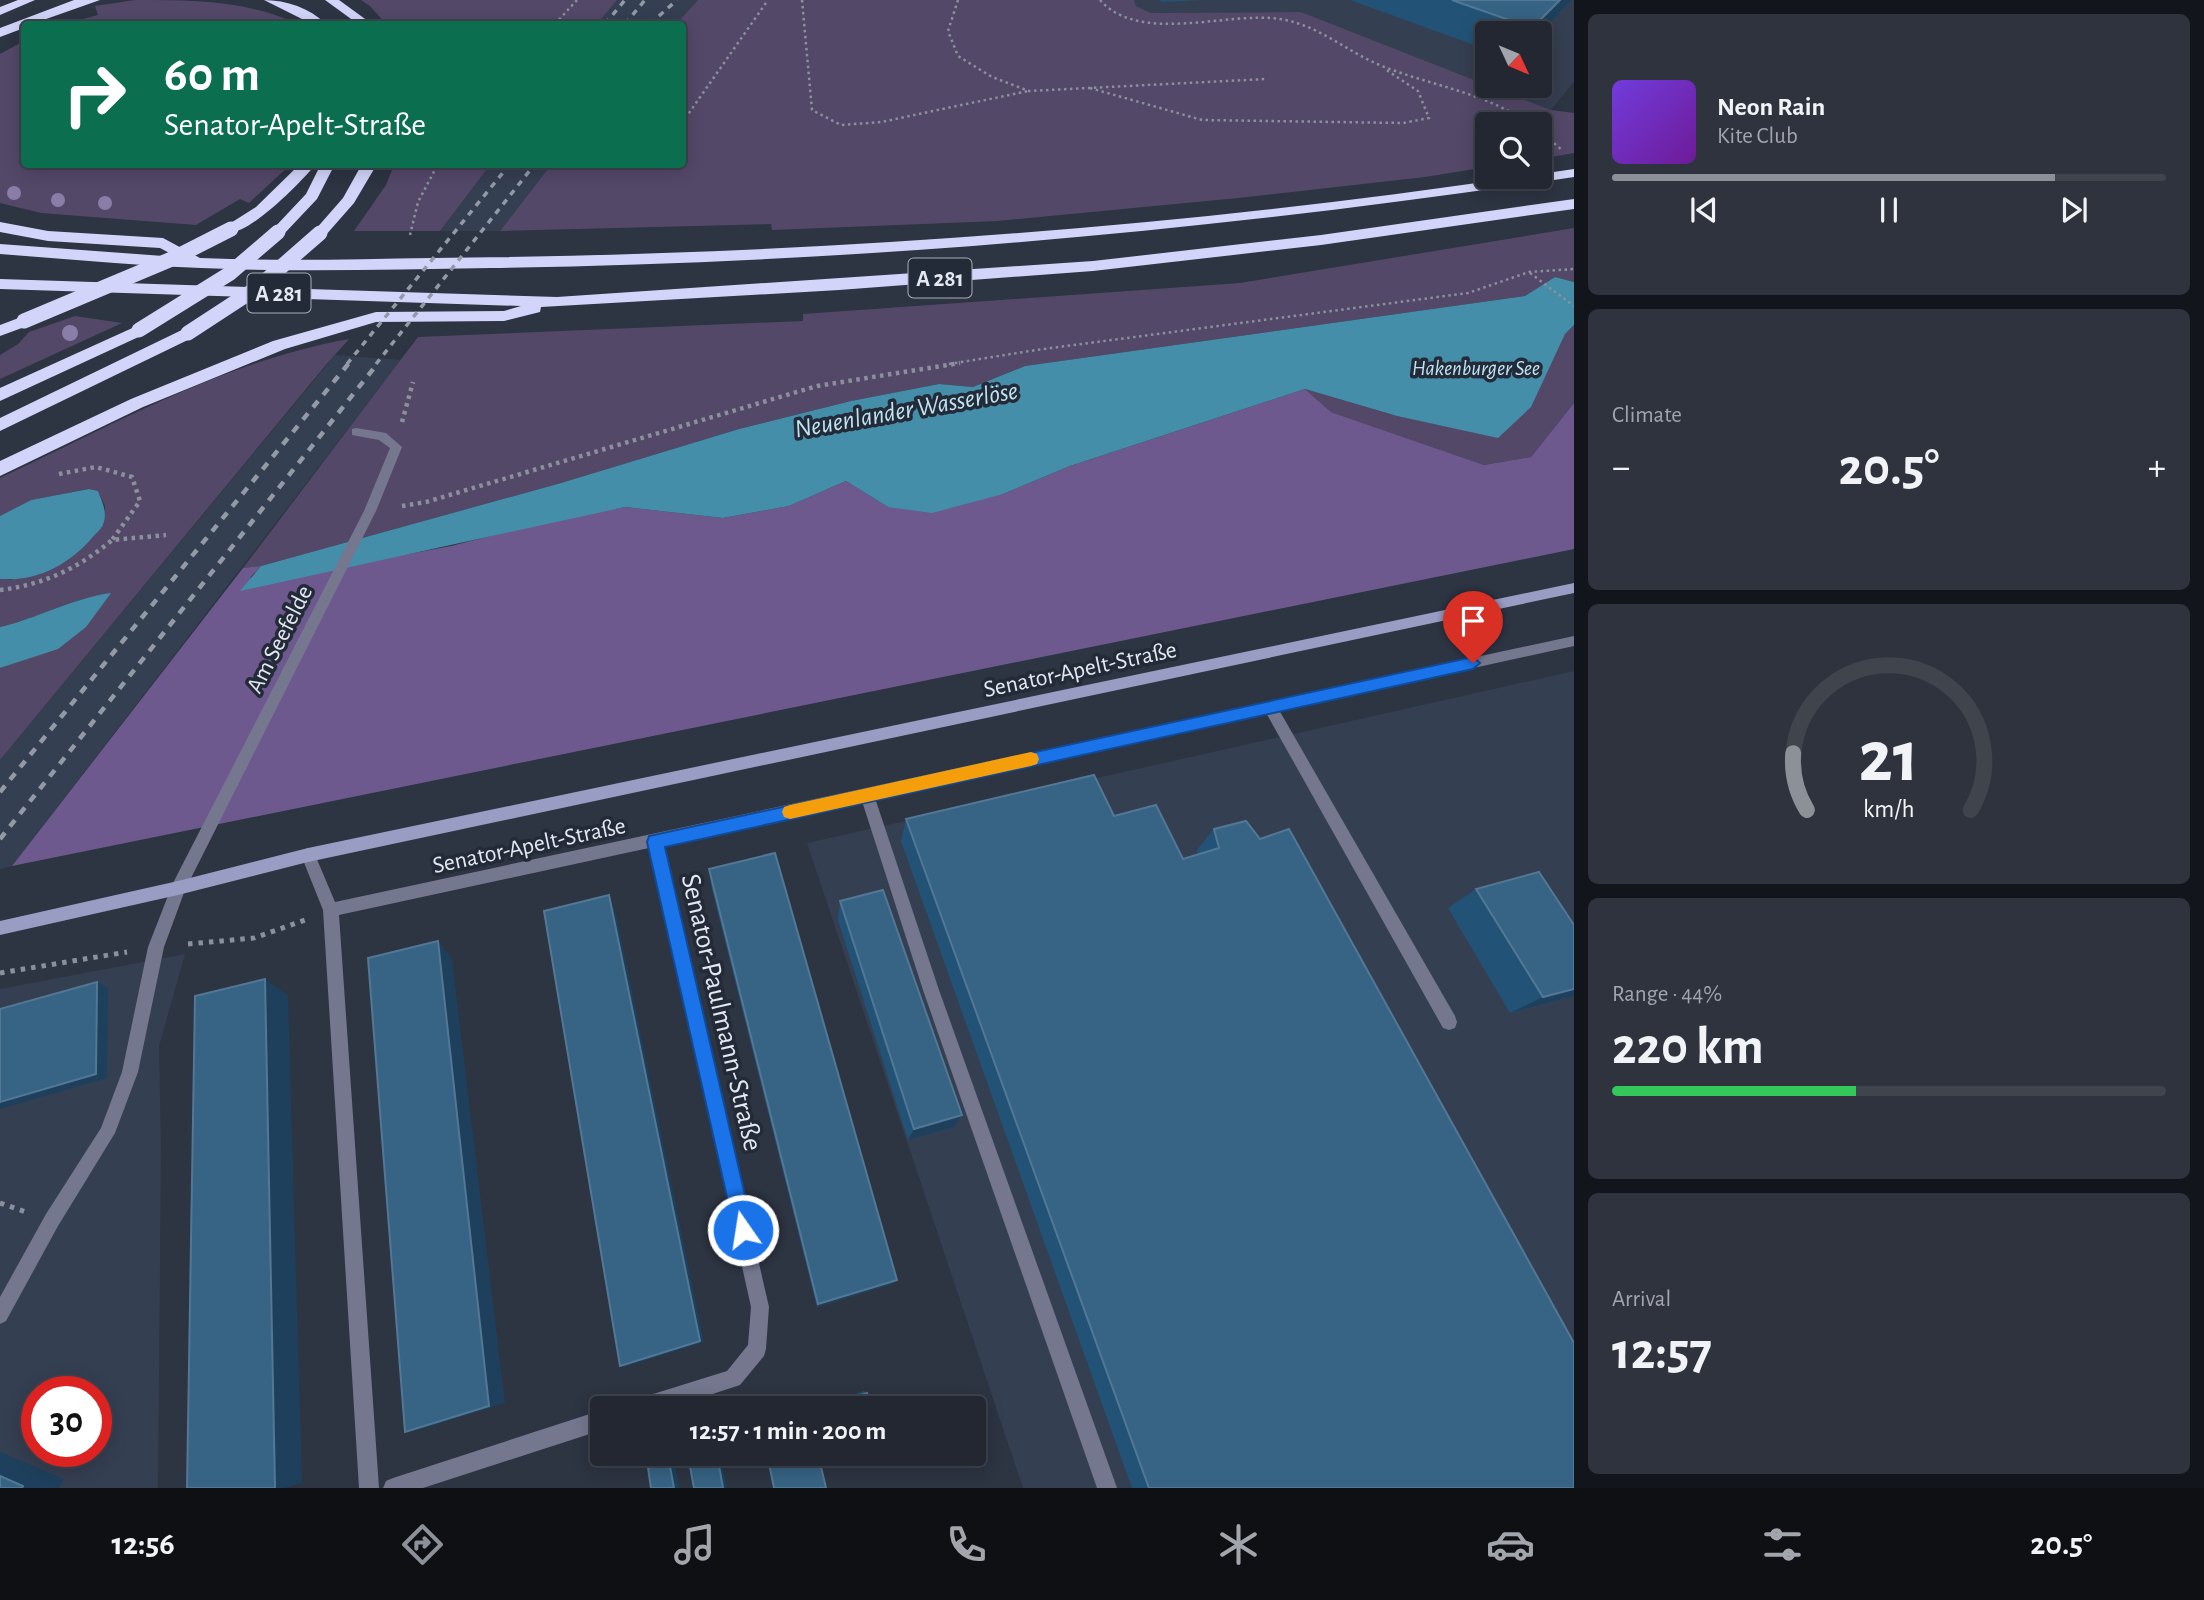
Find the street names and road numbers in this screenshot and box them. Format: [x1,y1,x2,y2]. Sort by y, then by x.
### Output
road number: A 281 [908,258,972,298]
road number: A 281 [247,274,310,312]
street label: Am Seefelde [243,582,317,697]
street label: Senator-Apelt-Straße [982,638,1179,702]
street label: Senator-Apelt-Straße [431,814,628,878]
street label: Senator-Paulmann-Straße [676,871,767,1154]

